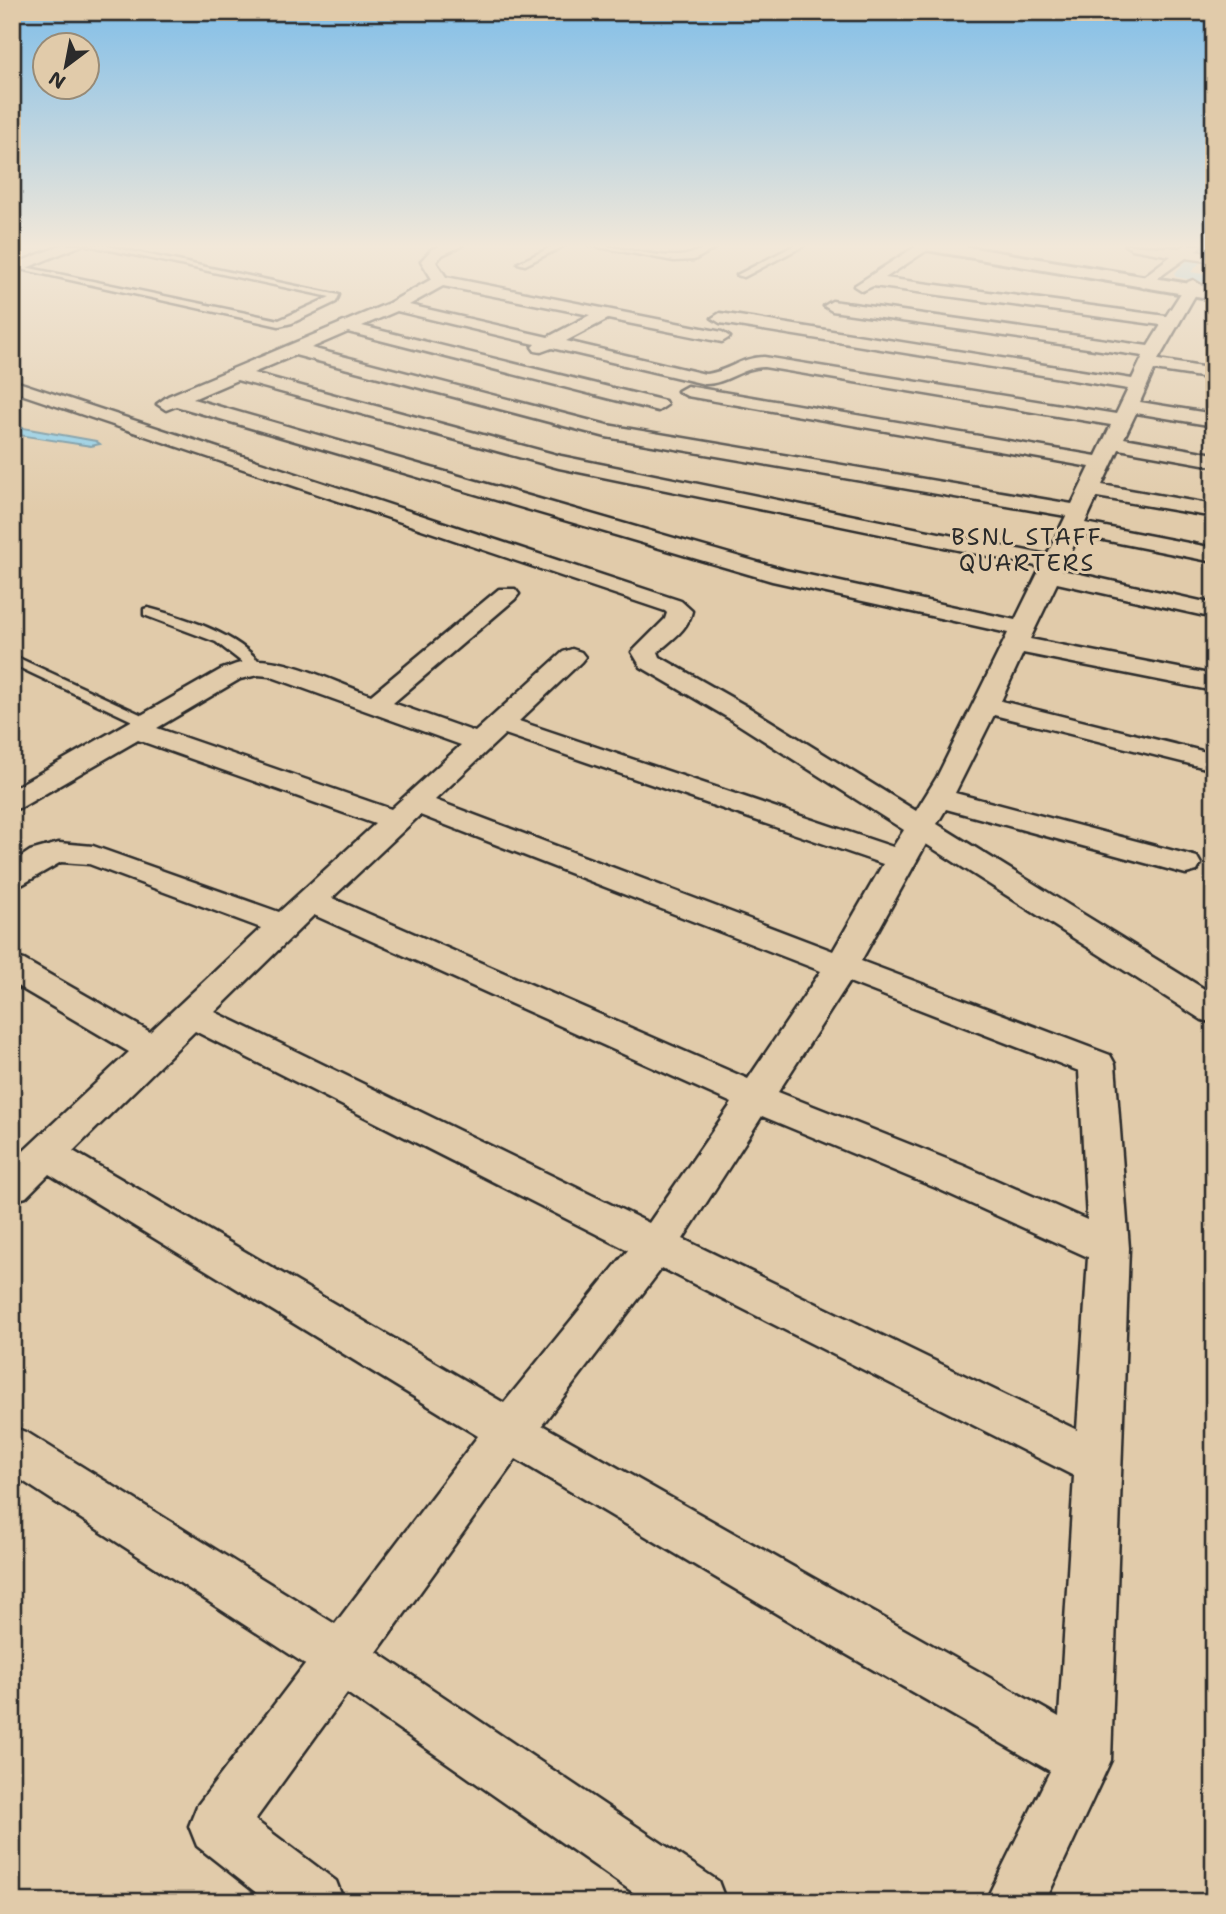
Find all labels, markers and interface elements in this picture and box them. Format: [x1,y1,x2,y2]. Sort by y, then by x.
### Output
north arrow [32,32,102,102]
text: N [44,65,70,95]
district label: BSNL STAFF QUARTERS [951,522,1103,578]

